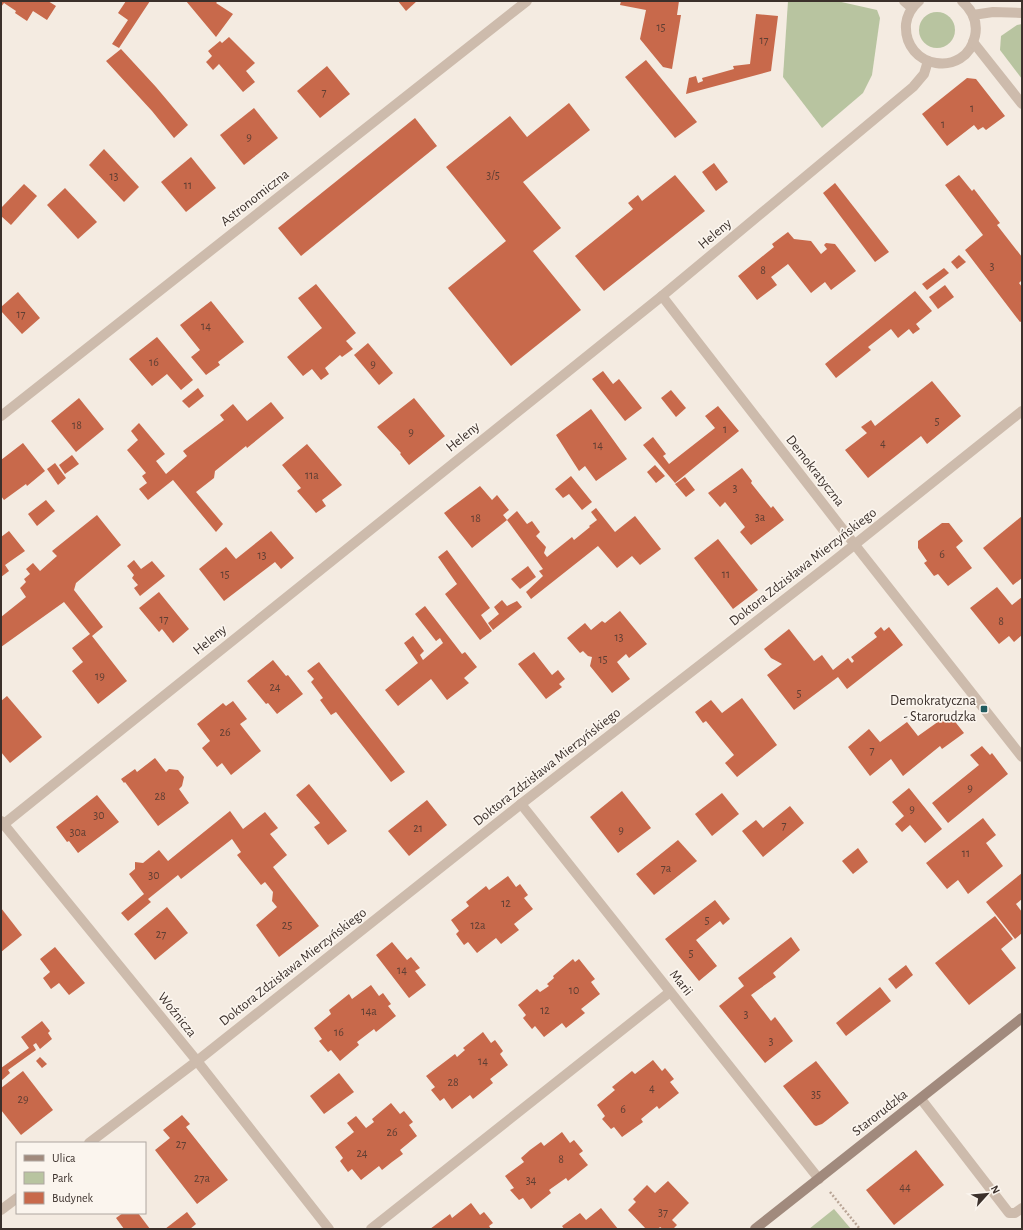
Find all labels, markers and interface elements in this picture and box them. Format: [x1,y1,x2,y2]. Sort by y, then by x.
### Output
house number: 15 [656,21,666,33]
house number: 17 [759,34,769,46]
house number: 7 [321,86,327,98]
house number: 1 [970,102,974,114]
house number: 1 [941,118,945,130]
house number: 9 [246,131,252,143]
street label: Astronomiczna [218,167,292,229]
house number: 3/5 [486,169,500,181]
house number: 13 [109,170,119,182]
house number: 11 [184,179,192,191]
street label: Heleny [696,216,734,252]
house number: 3 [990,260,995,272]
house number: 8 [760,264,766,276]
house number: 17 [16,308,26,320]
house number: 14 [201,320,211,332]
house number: 16 [149,356,159,368]
house number: 9 [370,358,376,370]
house number: 5 [934,415,940,427]
house number: 18 [72,419,82,431]
street label: Heleny [444,419,482,455]
house number: 1 [723,423,727,435]
house number: 9 [408,426,414,438]
street label: Demokratyczna [783,433,847,510]
house number: 4 [880,437,886,449]
house number: 14 [593,439,603,451]
house number: 11a [305,469,319,481]
house number: 3 [733,482,738,494]
street label: Doktora Zdzisława Mierzyńskiego [727,505,879,629]
house number: 3a [755,511,766,523]
house number: 18 [471,512,481,524]
house number: 6 [939,548,945,560]
house number: 13 [257,549,267,561]
house number: 15 [220,568,230,580]
house number: 11 [722,568,730,580]
house number: 17 [159,613,169,625]
house number: 8 [998,615,1004,627]
street label: Heleny [191,622,229,658]
house number: 13 [614,631,624,643]
house number: 15 [598,653,608,665]
house number: 19 [95,670,105,682]
house number: 24 [269,681,281,693]
house number: 5 [796,687,802,699]
place label: Demokratyczna - Starorudzka [890,694,977,724]
marker: Demokratyczna - Starorudzka [979,704,989,714]
street label: Doktora Zdzisława Mierzyńskiego [471,705,623,829]
house number: 26 [219,726,231,738]
house number: 7 [869,744,875,756]
house number: 9 [967,782,973,794]
house number: 28 [154,790,166,802]
house number: 9 [909,803,915,815]
house number: 30 [93,809,105,821]
house number: 7 [781,819,787,831]
house number: 21 [413,822,423,834]
house number: 9 [618,824,624,836]
house number: 30a [70,826,87,838]
house number: 11 [962,847,970,859]
house number: 7a [661,862,672,874]
house number: 30 [148,869,160,881]
house number: 12 [501,897,511,909]
street label: Doktora Zdzisława Mierzyńskiego [217,905,369,1029]
house number: 5 [704,914,710,926]
house number: 25 [282,919,292,931]
house number: 12a [470,919,486,931]
house number: 27 [156,928,166,940]
house number: 5 [688,947,694,959]
house number: 14 [397,964,407,976]
street label: Marii [667,967,695,999]
house number: 10 [569,984,579,996]
street label: Woźnicza [155,990,199,1040]
house number: 12 [540,1004,550,1016]
house number: 14a [361,1005,377,1017]
house number: 3 [744,1008,749,1020]
house number: 16 [334,1026,344,1038]
house number: 3 [769,1035,774,1047]
house number: 14 [478,1055,488,1067]
house number: 28 [447,1076,459,1088]
house number: 4 [649,1082,655,1094]
street label: Starorudzka [850,1087,911,1139]
house number: 35 [811,1088,821,1100]
house number: 29 [17,1093,29,1105]
house number: 6 [620,1103,626,1115]
house number: 26 [386,1126,398,1138]
house number: 27 [176,1138,186,1150]
legend [16,1142,146,1214]
house number: 24 [356,1147,368,1159]
text: Ulica [52,1152,76,1164]
house number: 8 [558,1153,564,1165]
text: Park [52,1172,73,1184]
house number: 27a [194,1172,210,1184]
house number: 34 [526,1174,537,1186]
north arrow [967,1174,1007,1214]
house number: 44 [899,1181,911,1193]
text: N [989,1184,1002,1196]
text: Budynek [52,1192,94,1205]
house number: 37 [658,1206,668,1218]

